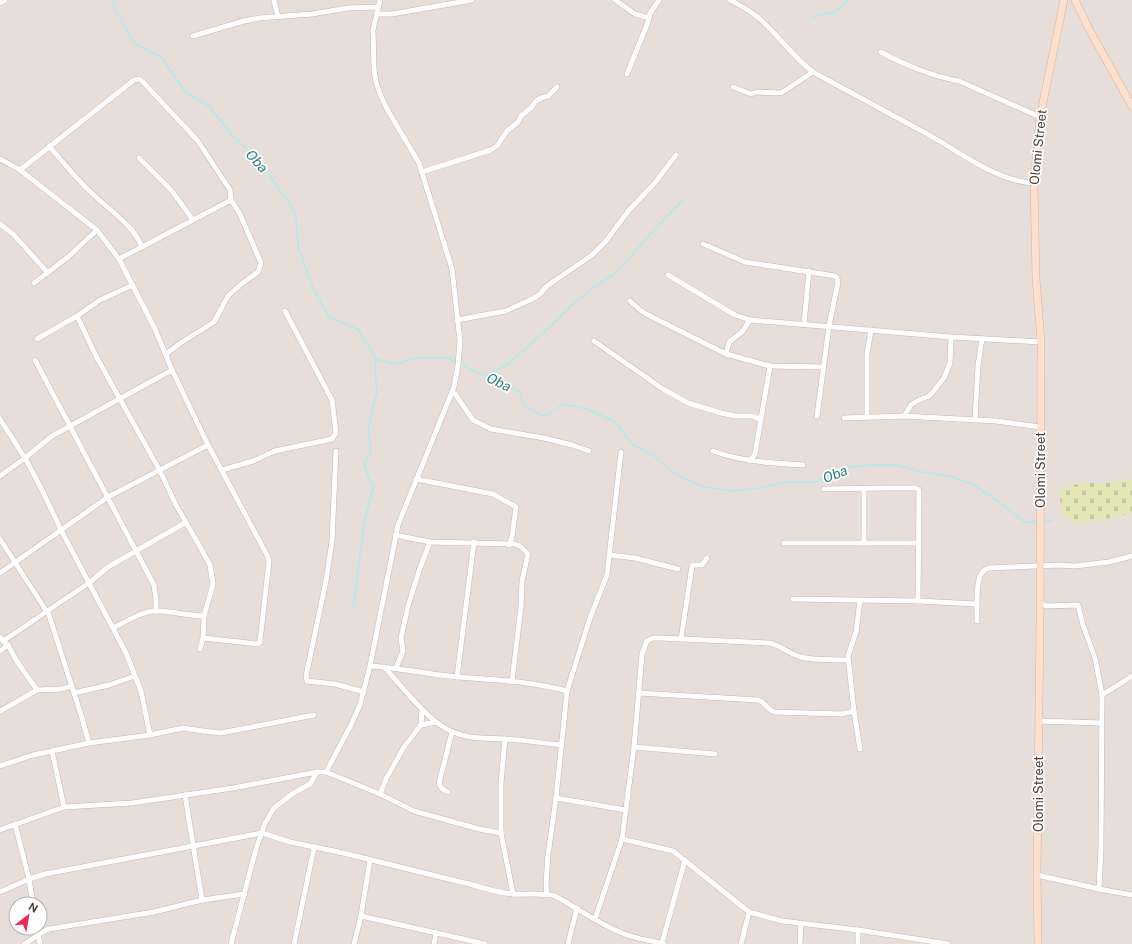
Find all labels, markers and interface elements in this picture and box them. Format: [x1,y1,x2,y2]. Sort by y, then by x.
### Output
street label: Olomi Street [1027,108,1049,186]
water label: Oba [243,146,271,176]
water label: Oba [484,369,514,395]
street label: Olomi Street [1033,432,1048,508]
water label: Oba [820,462,850,486]
street label: Olomi Street [1031,756,1046,832]
north arrow [8,896,48,936]
text: N [26,900,40,915]

